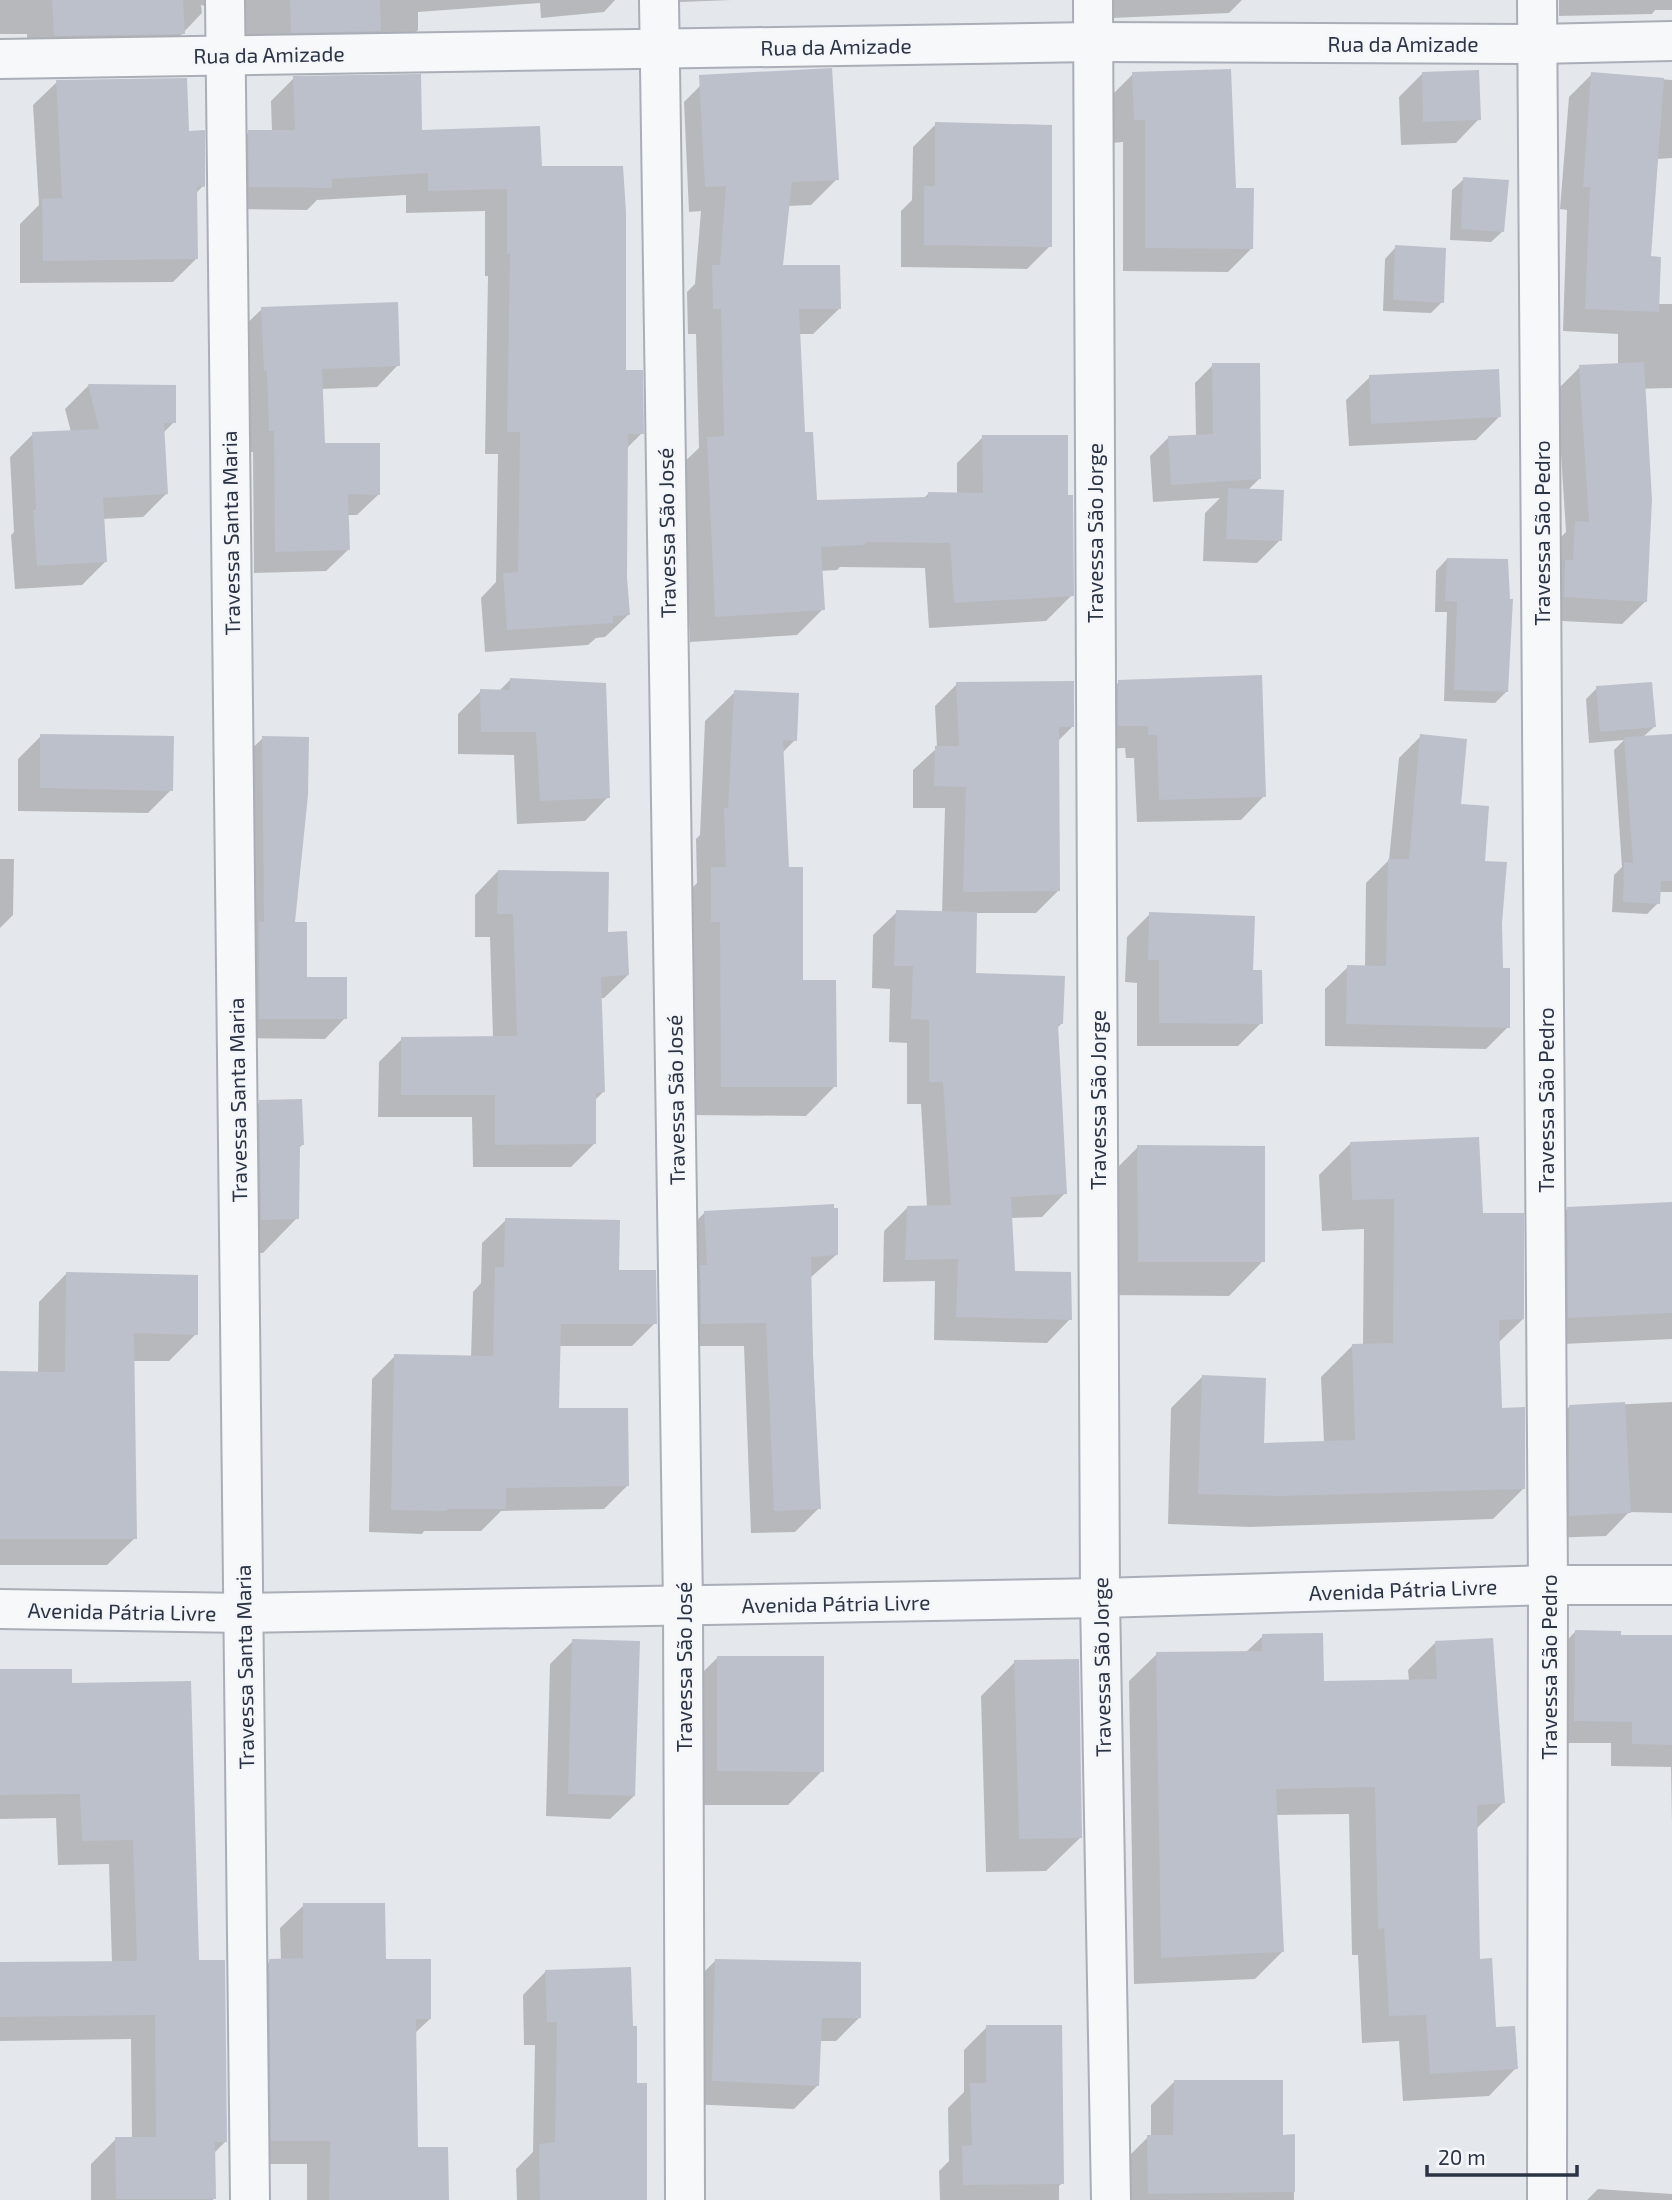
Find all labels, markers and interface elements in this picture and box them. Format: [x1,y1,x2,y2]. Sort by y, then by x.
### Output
street label: Rua da Amizade [1327,31,1479,56]
street label: Rua da Amizade [760,32,912,60]
street label: Rua da Amizade [193,40,345,68]
street label: Travessa Santa Maria [216,430,244,636]
street label: Travessa São Pedro [1529,440,1554,626]
street label: Travessa São Jorge [1082,443,1107,623]
street label: Travessa São José [652,448,680,618]
street label: Travessa Santa Maria [223,997,251,1203]
street label: Travessa São Pedro [1533,1007,1558,1193]
street label: Travessa São Jorge [1085,1010,1110,1190]
street label: Travessa São José [661,1015,689,1185]
street label: Travessa Santa Maria [230,1564,258,1770]
street label: Avenida Pátria Livre [1308,1573,1498,1605]
street label: Travessa São Pedro [1536,1574,1561,1760]
street label: Travessa São Jorge [1087,1577,1115,1757]
street label: Travessa São José [671,1582,696,1752]
street label: Avenida Pátria Livre [741,1589,931,1617]
street label: Avenida Pátria Livre [27,1597,217,1625]
scale bar [1427,2134,1578,2178]
text: 20 m [1438,2144,1486,2169]

